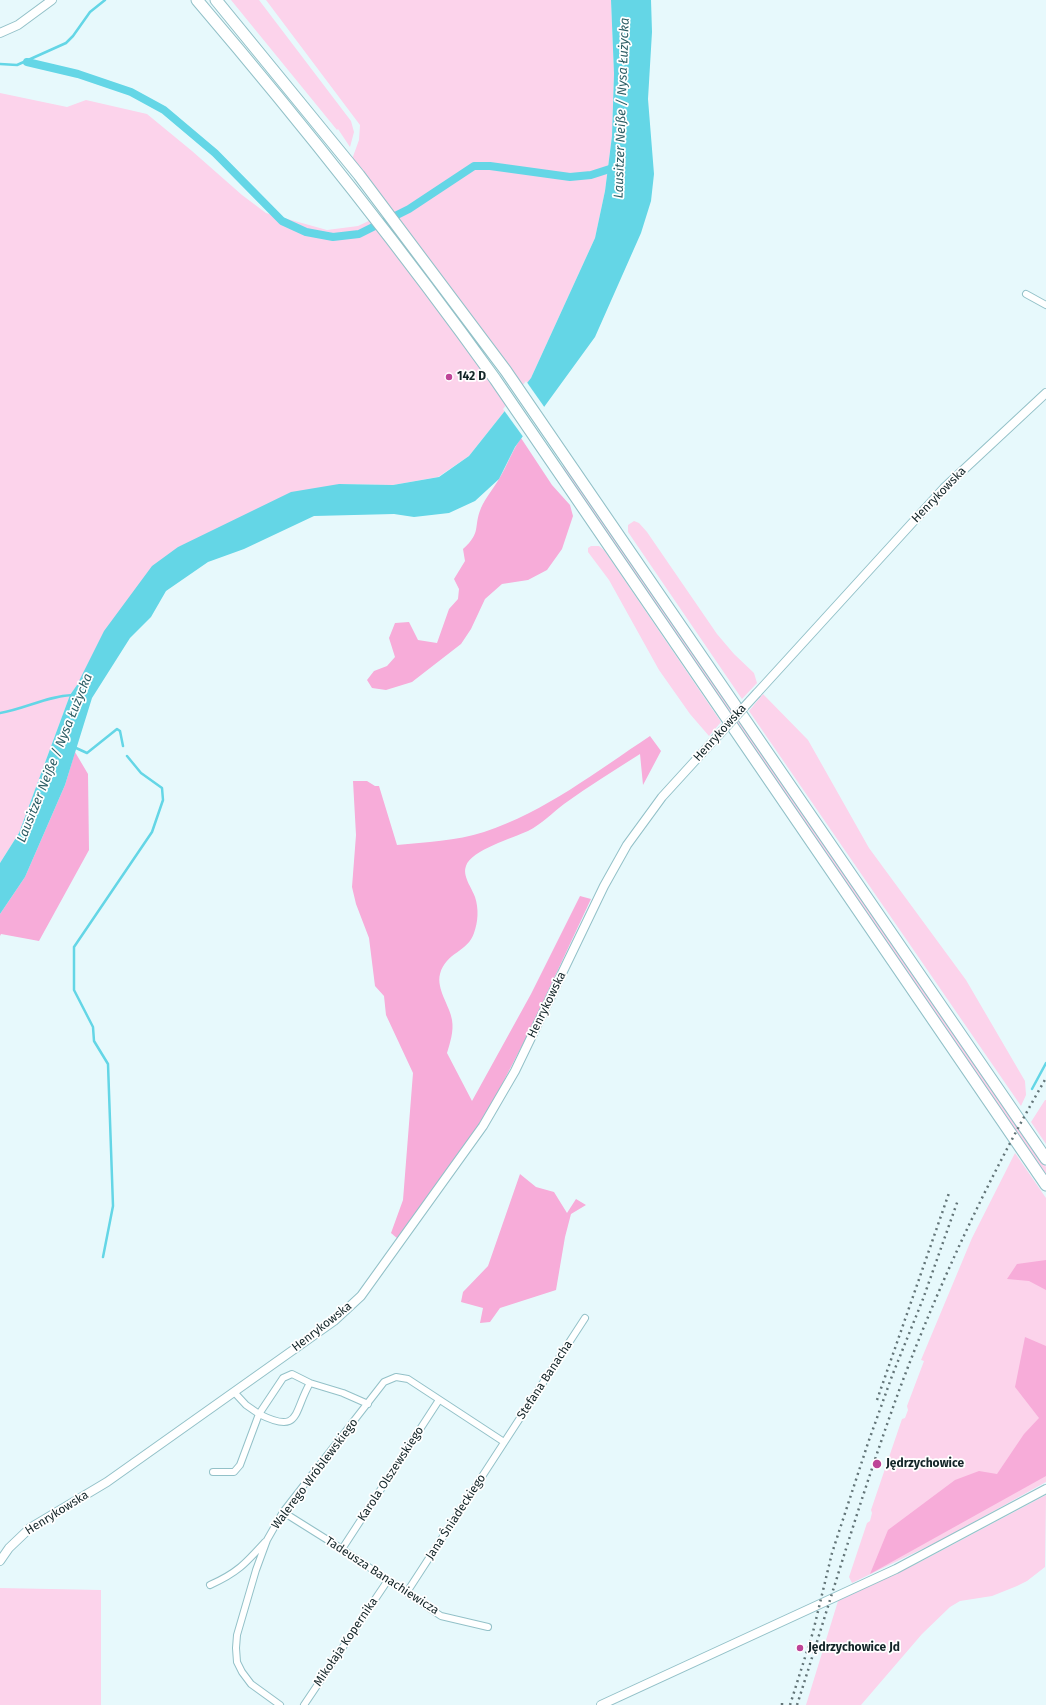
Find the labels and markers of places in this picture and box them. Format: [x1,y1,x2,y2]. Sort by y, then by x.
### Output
place label: 142 D [457,370,486,384]
marker: 142 D [444,372,454,382]
place label: Jędrzychowice [886,1457,964,1471]
marker: Jędrzychowice [871,1458,883,1470]
place label: Jędrzychowice Jd [808,1641,900,1655]
marker: Jędrzychowice Jd [795,1643,805,1653]

